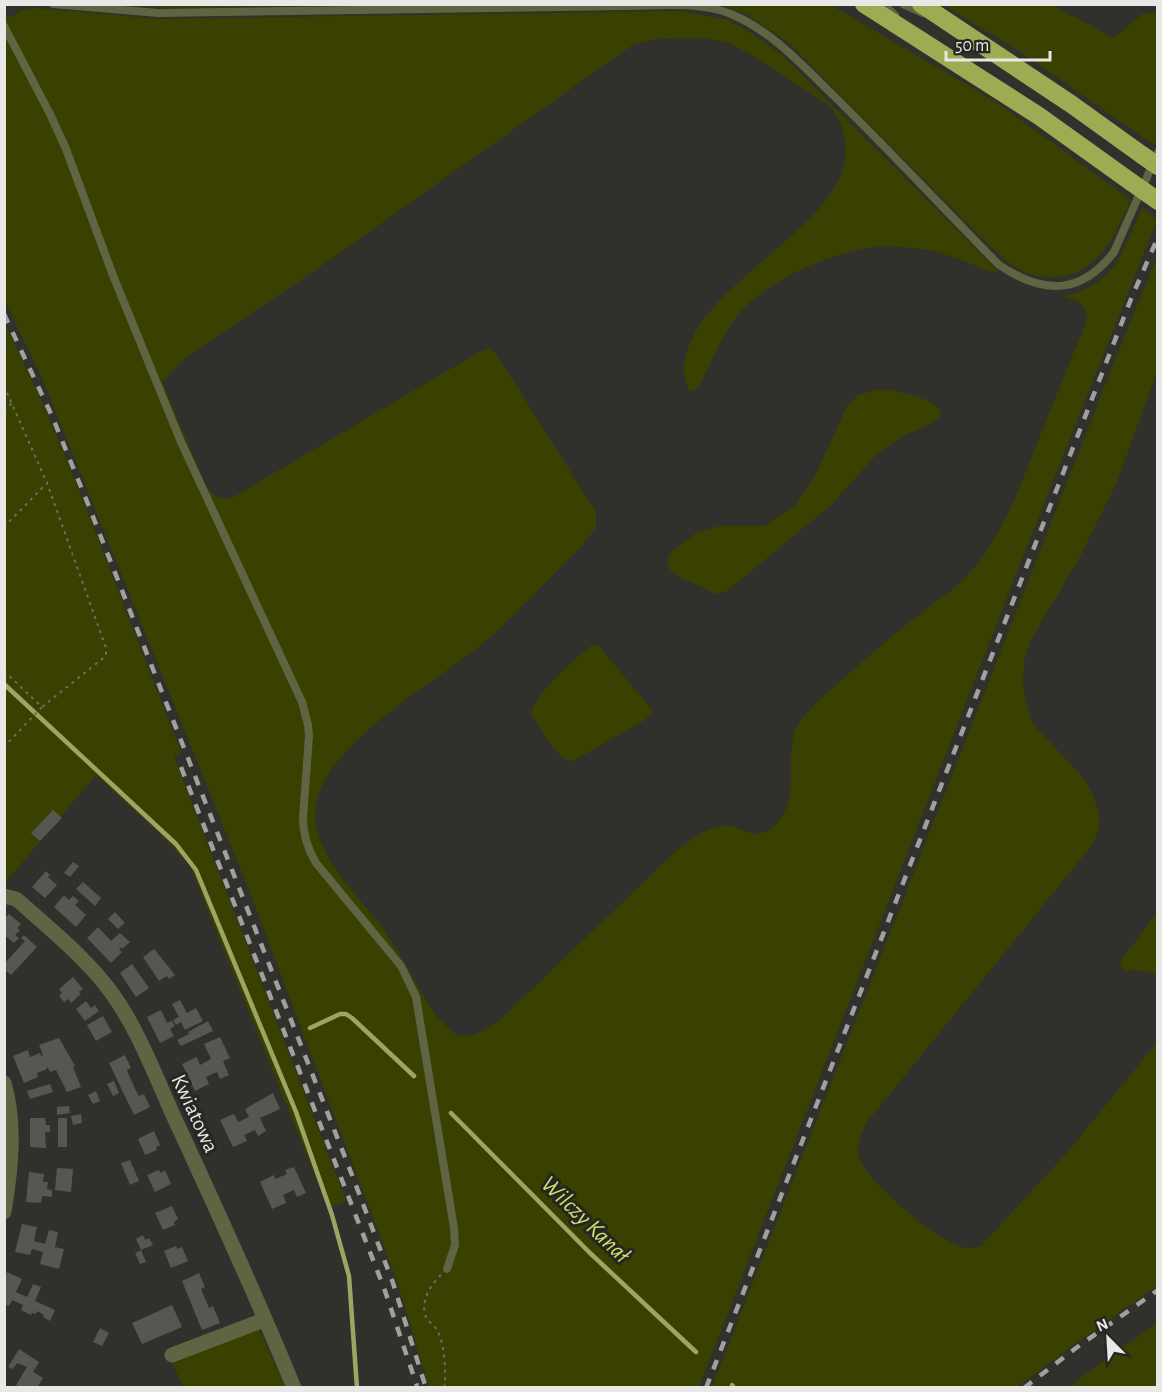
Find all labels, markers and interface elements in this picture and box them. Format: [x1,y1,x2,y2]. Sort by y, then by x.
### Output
scale bar [946,24,1050,62]
text: 50 m [955,37,989,55]
street label: Kwiatowa [167,1071,223,1156]
water label: Wilczy Kanał [536,1172,635,1268]
north arrow [1078,1308,1138,1368]
text: N [1094,1316,1111,1335]

